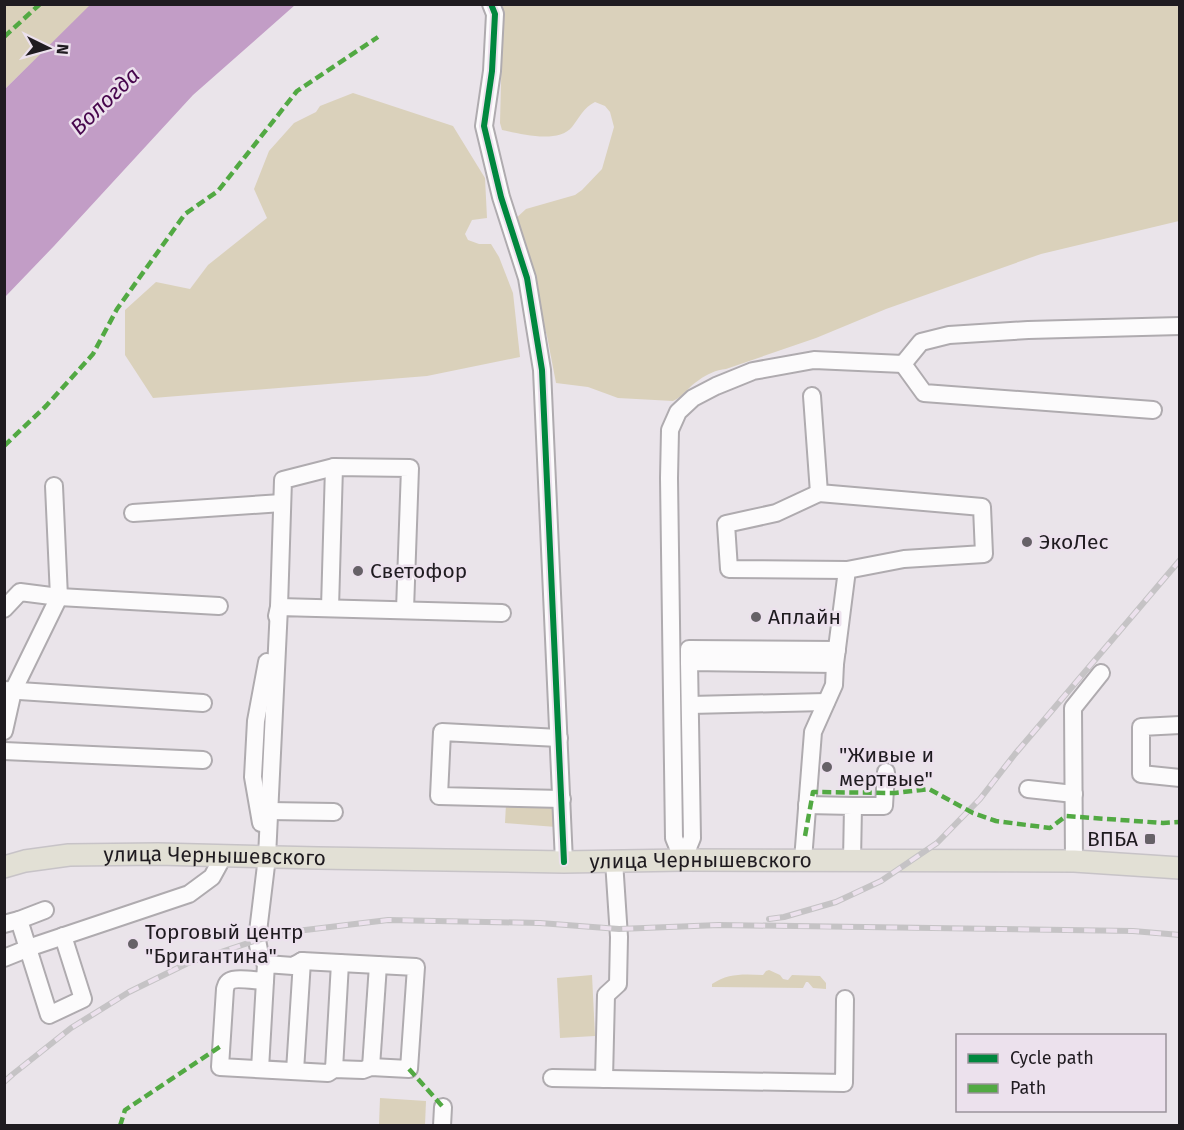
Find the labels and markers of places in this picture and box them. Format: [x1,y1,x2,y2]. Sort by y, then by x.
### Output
place label: ЭкоЛес [1039,529,1109,555]
marker: ЭкоЛес [1020,535,1034,549]
place label: Светофор [370,558,467,584]
marker: Светофор [351,564,365,578]
place label: Аплайн [768,604,841,630]
marker: Аплайн [749,610,763,624]
place label: "Живые и мертвые" [839,742,934,792]
marker: "Живые и мертвые" [820,760,834,774]
place label: ВПБА [1087,826,1138,852]
marker: ВПБА [1143,832,1157,846]
place label: Торговый центр "Бригантина" [145,919,304,969]
marker: Торговый центр "Бригантина" [126,937,140,951]

